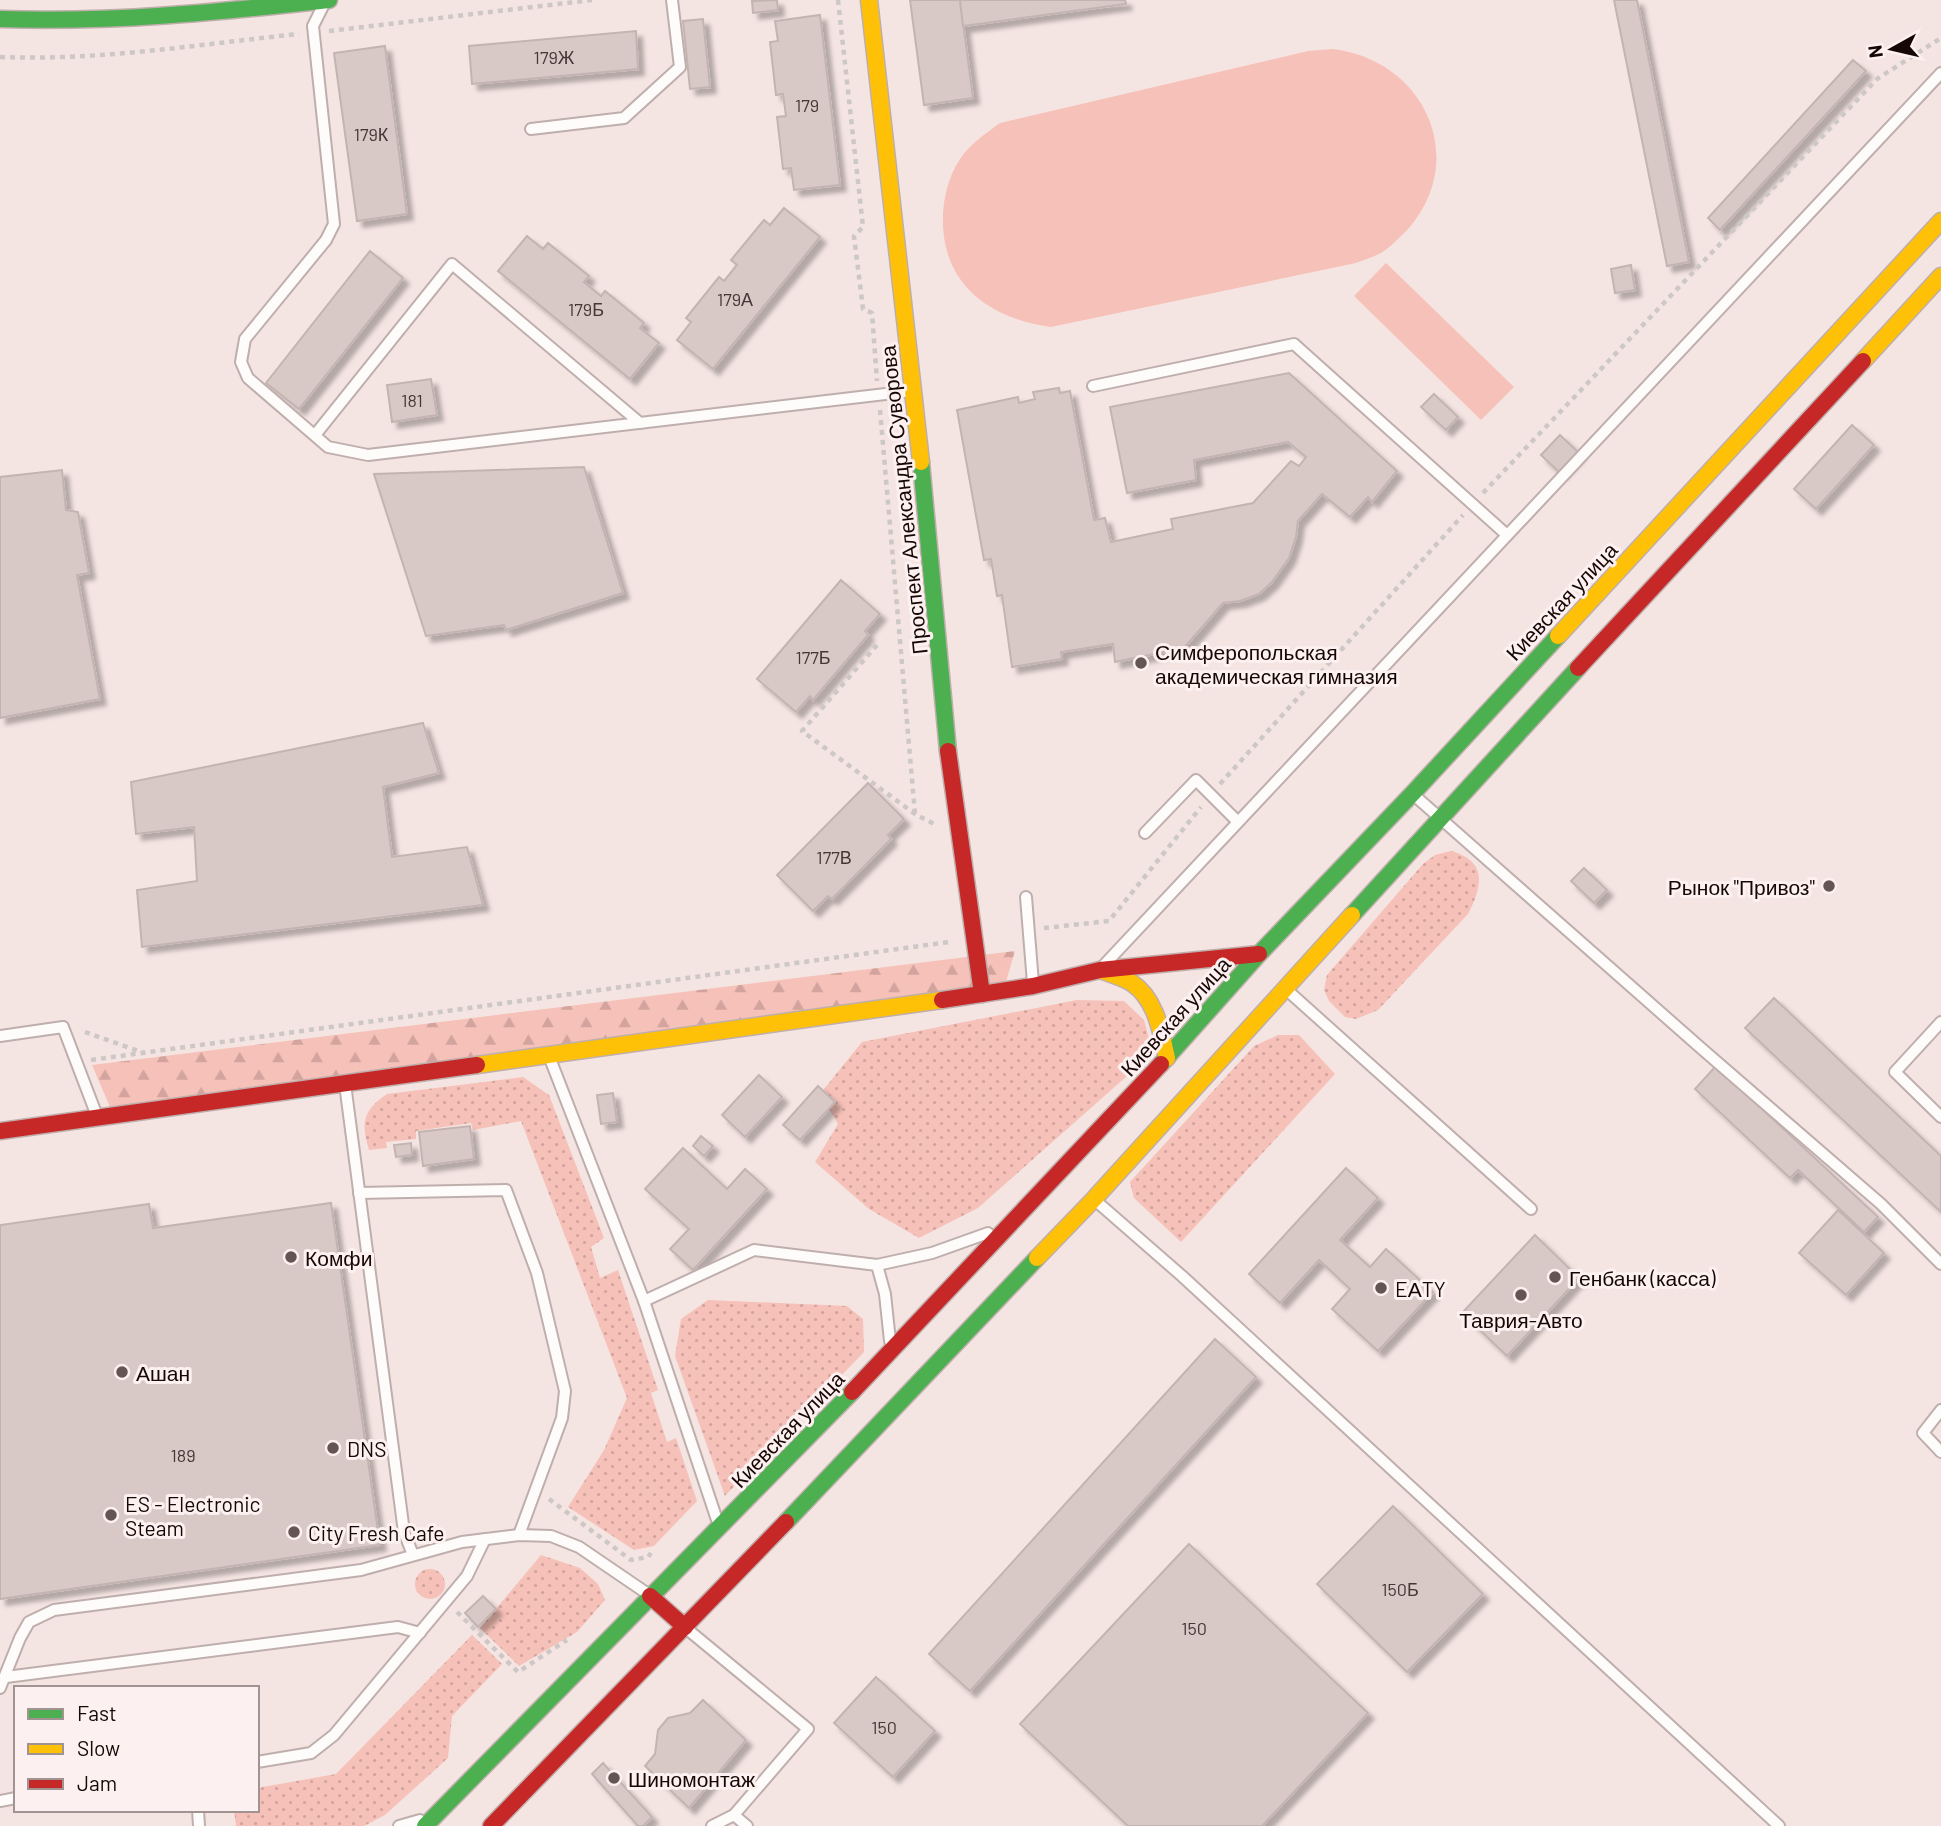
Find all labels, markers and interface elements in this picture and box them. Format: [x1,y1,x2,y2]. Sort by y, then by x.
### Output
north arrow [1857,14,1927,84]
text: N [1862,44,1887,59]
house number: 179Ж [534,46,575,68]
house number: 179 [795,94,819,116]
house number: 179К [354,123,389,145]
house number: 179А [717,288,753,310]
house number: 179Б [568,298,604,320]
street label: Проспект Александра Суворова [874,344,932,656]
house number: 181 [401,389,423,411]
street label: Киевская улица [1500,537,1622,665]
place label: Симферопольская академическая гимназия [1155,639,1398,688]
house number: 177Б [795,646,831,668]
marker: Симферопольская академическая гимназия [1133,655,1149,671]
house number: 177В [816,846,852,868]
place label: Рынок "Привоз" [1668,874,1815,899]
marker: Рынок "Привоз" [1821,878,1837,894]
street label: Киевская улица [1115,951,1235,1081]
place label: Комфи [305,1245,372,1270]
marker: Комфи [283,1249,299,1265]
place label: Генбанк (касса) [1569,1265,1716,1290]
marker: Генбанк (касса) [1547,1269,1563,1285]
place label: EАTY [1395,1276,1446,1301]
marker: EАTY [1373,1280,1389,1296]
marker: Таврия-Авто [1513,1287,1529,1303]
place label: Таврия-Авто [1459,1307,1583,1332]
place label: Ашан [136,1360,190,1385]
marker: Ашан [114,1364,130,1380]
street label: Киевская улица [725,1366,849,1492]
place label: DNS [347,1436,386,1461]
marker: DNS [325,1440,341,1456]
house number: 189 [170,1444,196,1466]
place label: ES - Electronic Steam [125,1491,261,1540]
marker: ES - Electronic Steam [103,1507,119,1523]
place label: City Fresh Cafe [308,1520,444,1545]
marker: City Fresh Cafe [286,1524,302,1540]
house number: 150Б [1381,1578,1419,1600]
house number: 150 [1181,1617,1207,1639]
legend [14,1686,259,1812]
text: Fast [77,1700,117,1725]
house number: 150 [871,1716,897,1738]
text: Slow [77,1735,120,1760]
place label: Шиномонтаж [628,1766,755,1791]
text: Jam [77,1770,117,1795]
marker: Шиномонтаж [606,1770,622,1786]

